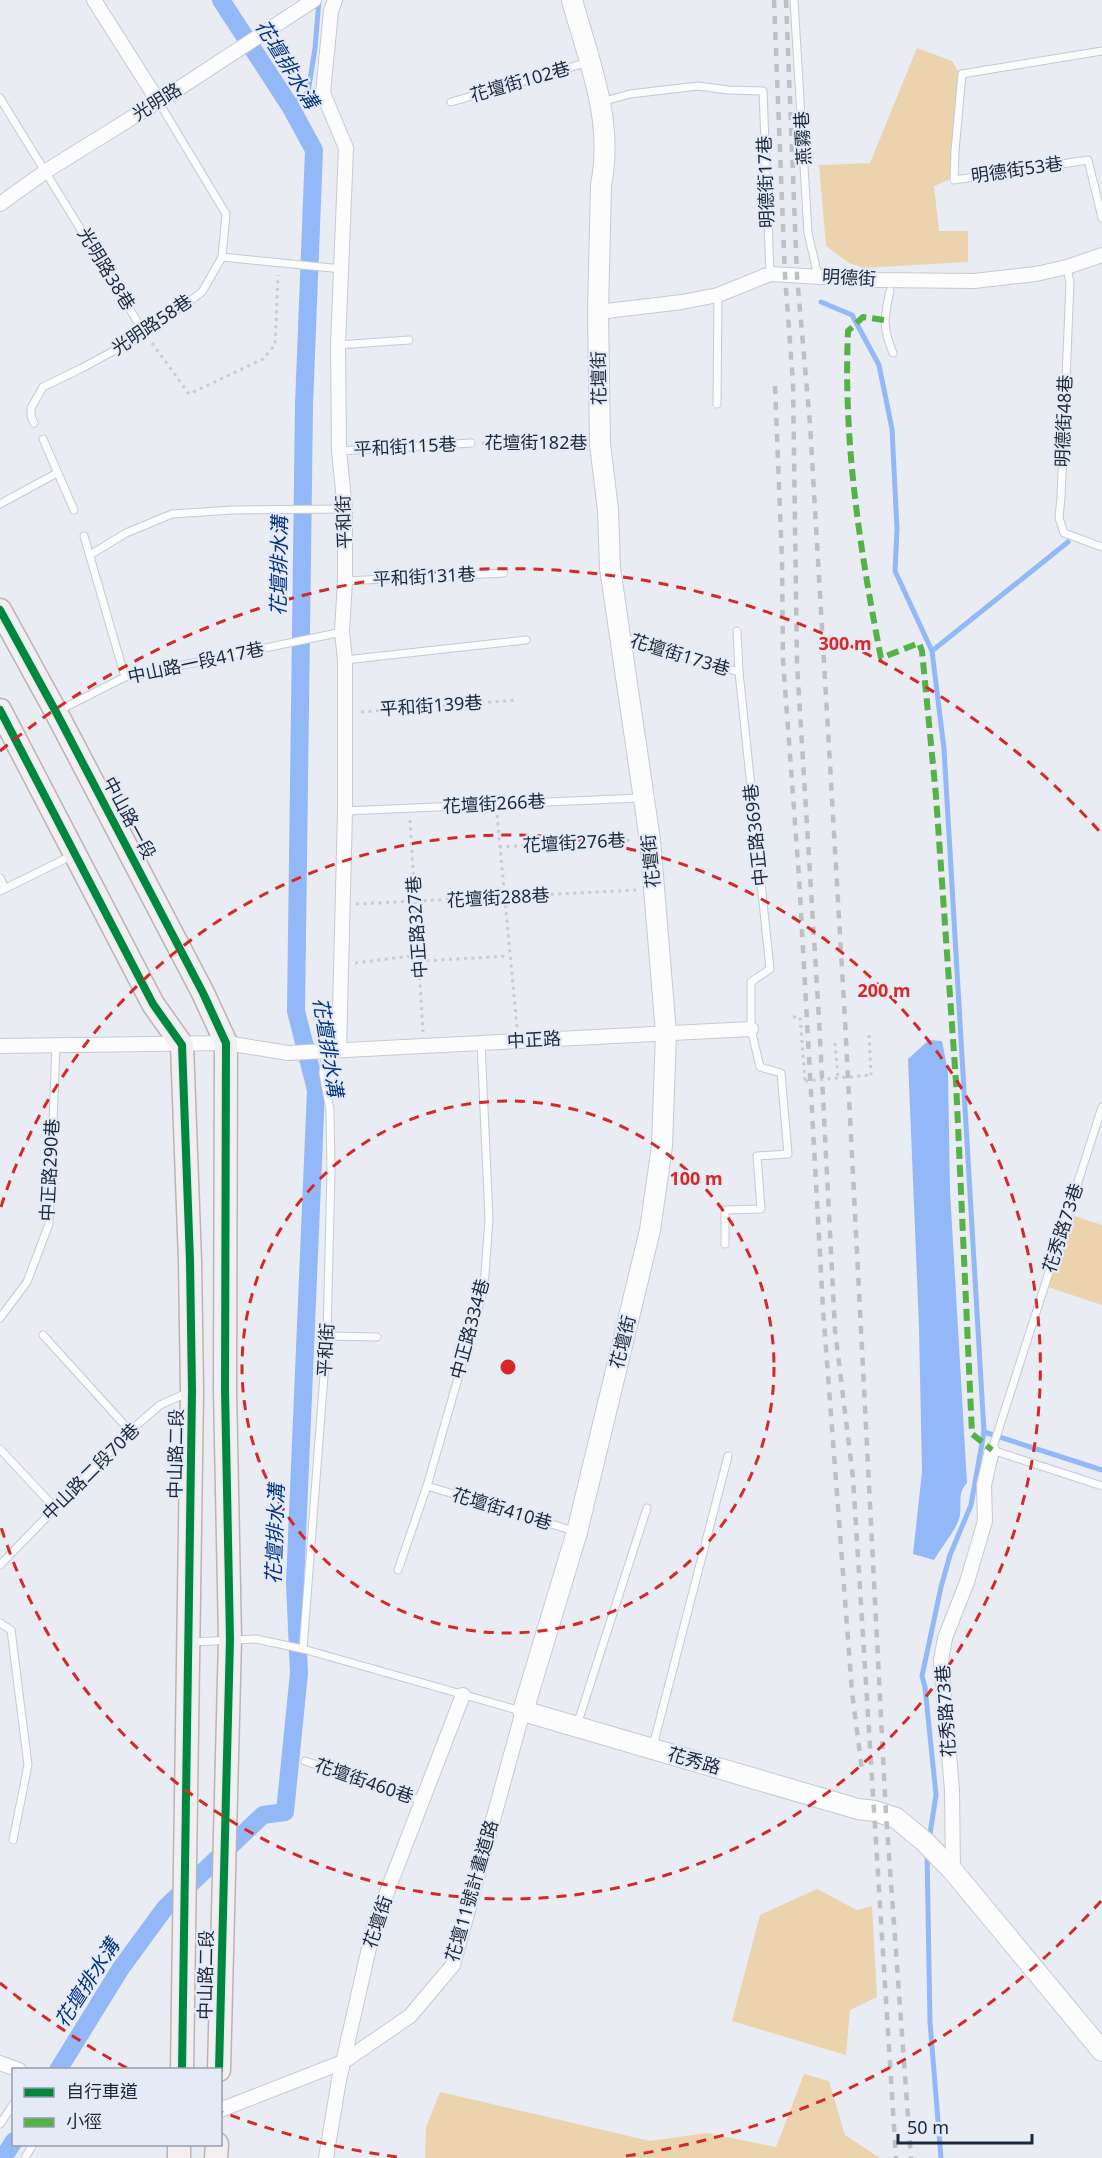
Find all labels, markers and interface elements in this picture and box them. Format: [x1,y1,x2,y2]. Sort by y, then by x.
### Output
water label: 花壇排水溝 [249,14,327,116]
street label: 花壇街102巷 [467,55,572,107]
street label: 光明路 [127,77,186,126]
street label: 燕霧巷 [789,110,815,166]
street label: 明德街17巷 [751,135,779,229]
street label: 明德街53巷 [969,151,1064,187]
street label: 光明路38巷 [73,223,141,314]
street label: 明德街 [821,264,877,290]
street label: 光明路58巷 [106,288,197,360]
street label: 花壇街 [586,351,610,405]
street label: 明德街48巷 [1049,374,1077,468]
street label: 花壇街182巷 [485,430,587,454]
street label: 平和街115巷 [353,431,457,461]
street label: 平和街 [330,495,356,549]
water label: 花壇排水溝 [264,513,293,616]
street label: 平和街131巷 [372,561,476,591]
street label: 花壇街173巷 [628,628,733,681]
text: 300 m [818,631,872,655]
street label: 中山路一段417巷 [125,636,266,688]
street label: 平和街139巷 [379,689,483,721]
street label: 中山路一段 [98,772,162,863]
street label: 中正路369巷 [738,783,772,888]
street label: 花壇街266巷 [442,788,546,818]
street label: 花壇街276巷 [522,827,626,857]
street label: 花壇街 [635,833,665,889]
street label: 中正路327巷 [400,875,432,979]
street label: 花壇街288巷 [446,882,550,912]
text: 200 m [857,978,911,1002]
water label: 花壇排水溝 [307,995,350,1101]
street label: 中正路 [506,1026,562,1052]
street label: 中正路290巷 [34,1118,64,1222]
text: 100 m [669,1166,723,1190]
street label: 花秀路73巷 [1036,1180,1088,1275]
street label: 中正路334巷 [444,1276,494,1382]
street label: 花壇街 [604,1313,640,1371]
street label: 平和街 [312,1322,338,1378]
centre of rings [498,1357,518,1377]
street label: 中山路二段 [162,1409,188,1499]
street label: 中山路二段70巷 [36,1417,144,1525]
water label: 花壇排水溝 [259,1481,290,1584]
street label: 花壇街410巷 [450,1482,555,1535]
street label: 花秀路73巷 [930,1664,960,1758]
street label: 花秀路 [665,1741,724,1779]
street label: 花壇街460巷 [312,1752,417,1808]
street label: 花壇11號計畫道路 [439,1817,503,1964]
street label: 花壇街 [357,1892,397,1951]
street label: 中山路二段 [192,1930,218,2020]
water label: 花壇排水溝 [48,1931,127,2032]
legend [12,2068,222,2146]
text: 自行車道 [66,2079,138,2103]
scale bar [898,2107,1032,2145]
text: 小徑 [66,2109,102,2133]
text: 50 m [907,2115,949,2139]

